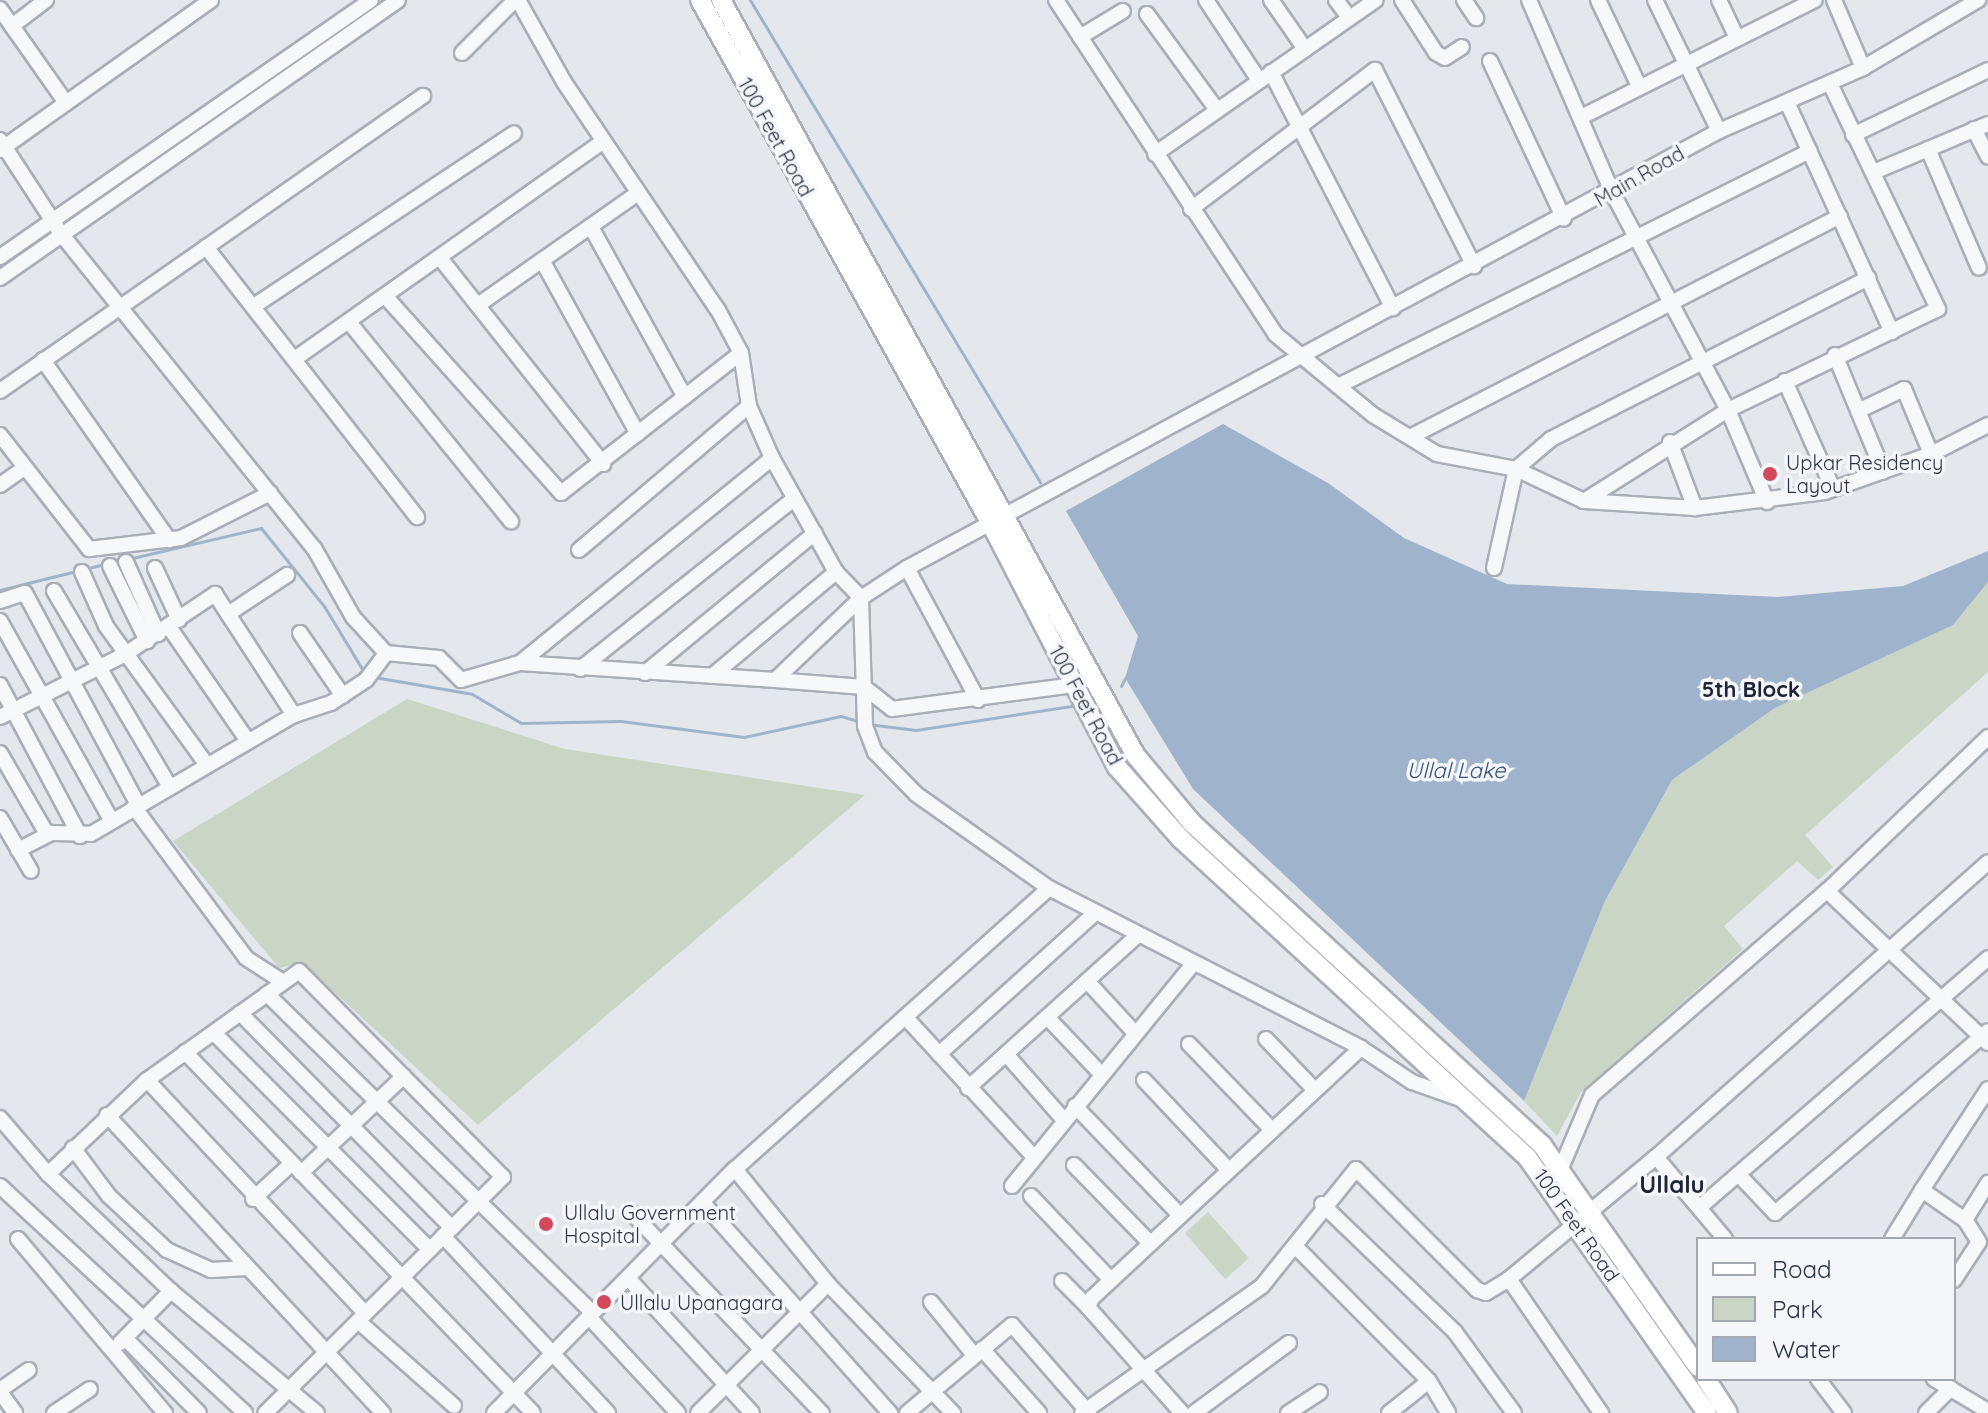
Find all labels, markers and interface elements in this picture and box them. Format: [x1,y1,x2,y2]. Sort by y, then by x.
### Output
street label: 100 Feet Road [733,73,819,201]
street label: Main Road [1590,141,1688,211]
place label: Upkar Residency Layout [1786,450,1943,497]
marker: Upkar Residency Layout [1761,465,1779,483]
street label: 100 Feet Road [1044,641,1128,769]
district label: 5th Block [1702,677,1800,703]
water label: Ullal Lake [1407,758,1505,784]
street label: 100 Feet Road [1529,1164,1625,1286]
district label: Ullalu [1639,1171,1705,1199]
place label: Ullalu Government Hospital [564,1200,736,1247]
marker: Ullalu Government Hospital [535,1213,557,1235]
legend [1696,1237,1956,1381]
text: Road [1772,1254,1832,1284]
place label: Ullalu Upanagara [620,1290,783,1314]
marker: Ullalu Upanagara [595,1293,613,1311]
text: Park [1772,1294,1823,1324]
text: Water [1772,1334,1840,1364]

